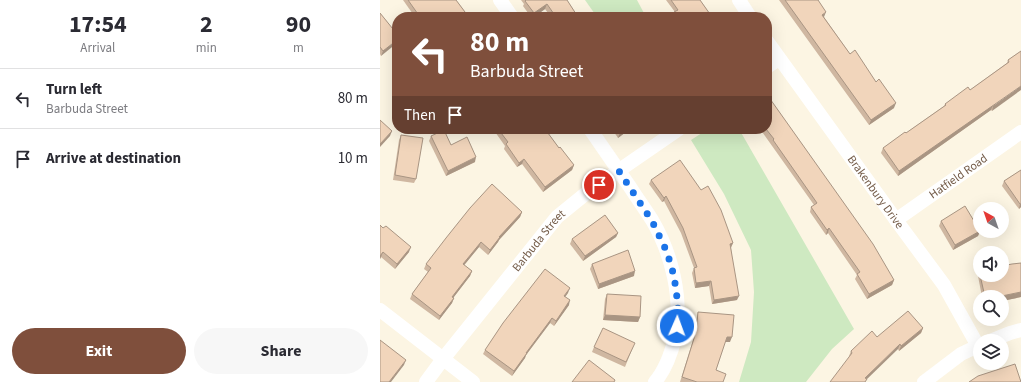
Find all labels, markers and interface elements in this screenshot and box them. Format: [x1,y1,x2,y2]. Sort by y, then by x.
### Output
text: 17:54 [69,7,127,42]
text: 2 [200,7,213,42]
text: 90 [286,7,311,42]
text: 80 m [470,22,529,62]
icon: left [404,28,456,80]
text: Arrival [80,39,115,57]
text: min [196,39,217,57]
text: m [293,39,304,57]
text: Barbuda Street [470,59,583,84]
text: Turn left [46,79,102,100]
icon: left [12,88,34,110]
text: 80 m [338,88,368,109]
text: Barbuda Street [46,100,128,118]
icon: arrive [444,104,466,126]
text: Then [404,105,436,126]
icon: arrive [12,148,34,170]
text: Arrive at destination [46,148,181,169]
text: 10 m [338,148,368,169]
street label: Hatfield Road [926,150,991,203]
street label: Brakenbury Drive [843,152,908,232]
pin [582,168,616,202]
icon: arrive [588,174,610,196]
north arrow [973,202,1009,238]
map controls [973,202,1009,370]
street label: Barbuda Street [508,206,569,275]
button: sound [973,246,1009,282]
button: search [973,290,1009,326]
position arrow [656,305,698,347]
button: Exit [12,328,186,374]
button: Share [194,328,368,374]
button: layers [973,334,1009,370]

